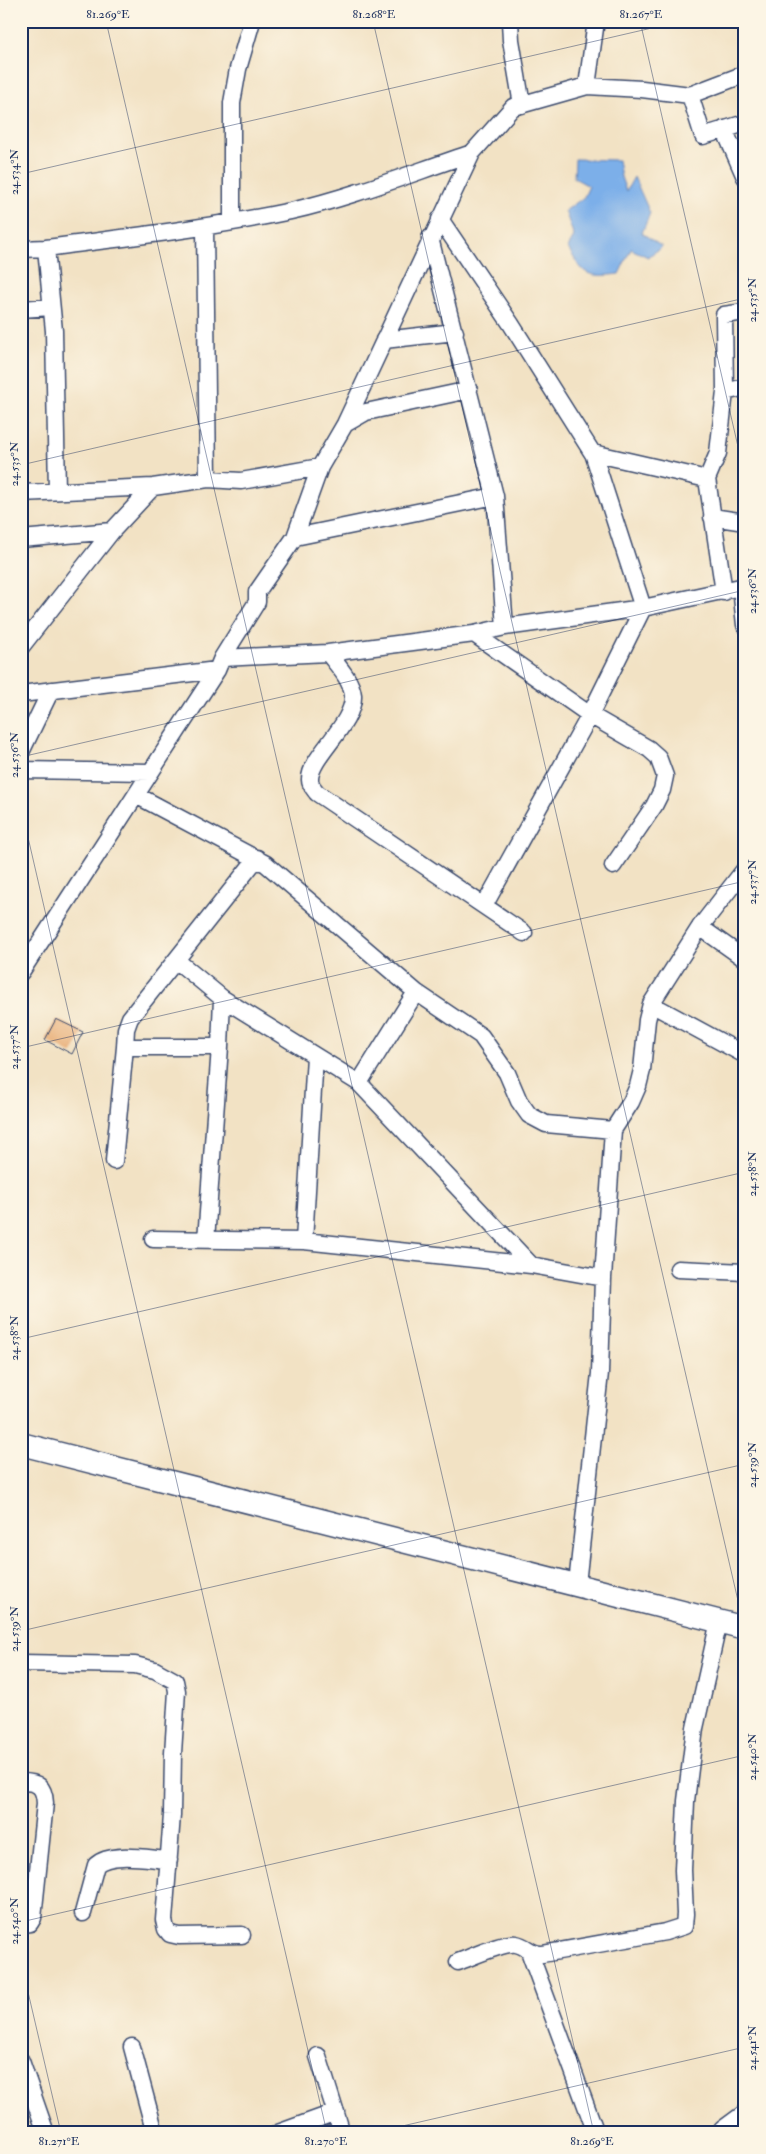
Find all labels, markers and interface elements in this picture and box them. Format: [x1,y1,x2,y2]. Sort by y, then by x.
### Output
text: 81.269°E [86,7,130,22]
text: 81.268°E [353,7,396,22]
text: 81.267°E [620,7,663,22]
text: 24.534°N [7,149,22,195]
text: 24.535°N [745,277,760,323]
text: 24.535°N [7,441,22,487]
text: 24.536°N [745,568,760,614]
text: 24.536°N [7,732,22,778]
text: 24.537°N [745,859,760,905]
text: 24.537°N [7,1024,22,1070]
text: 24.538°N [745,1151,760,1197]
text: 24.538°N [7,1315,22,1361]
text: 24.539°N [745,1442,760,1488]
text: 24.539°N [7,1606,22,1652]
text: 24.540°N [745,1733,760,1781]
text: 24.540°N [7,1897,22,1945]
text: 24.541°N [745,2025,760,2071]
text: 81.271°E [39,2134,80,2149]
text: 81.270°E [305,2134,348,2149]
text: 81.269°E [570,2134,614,2149]

